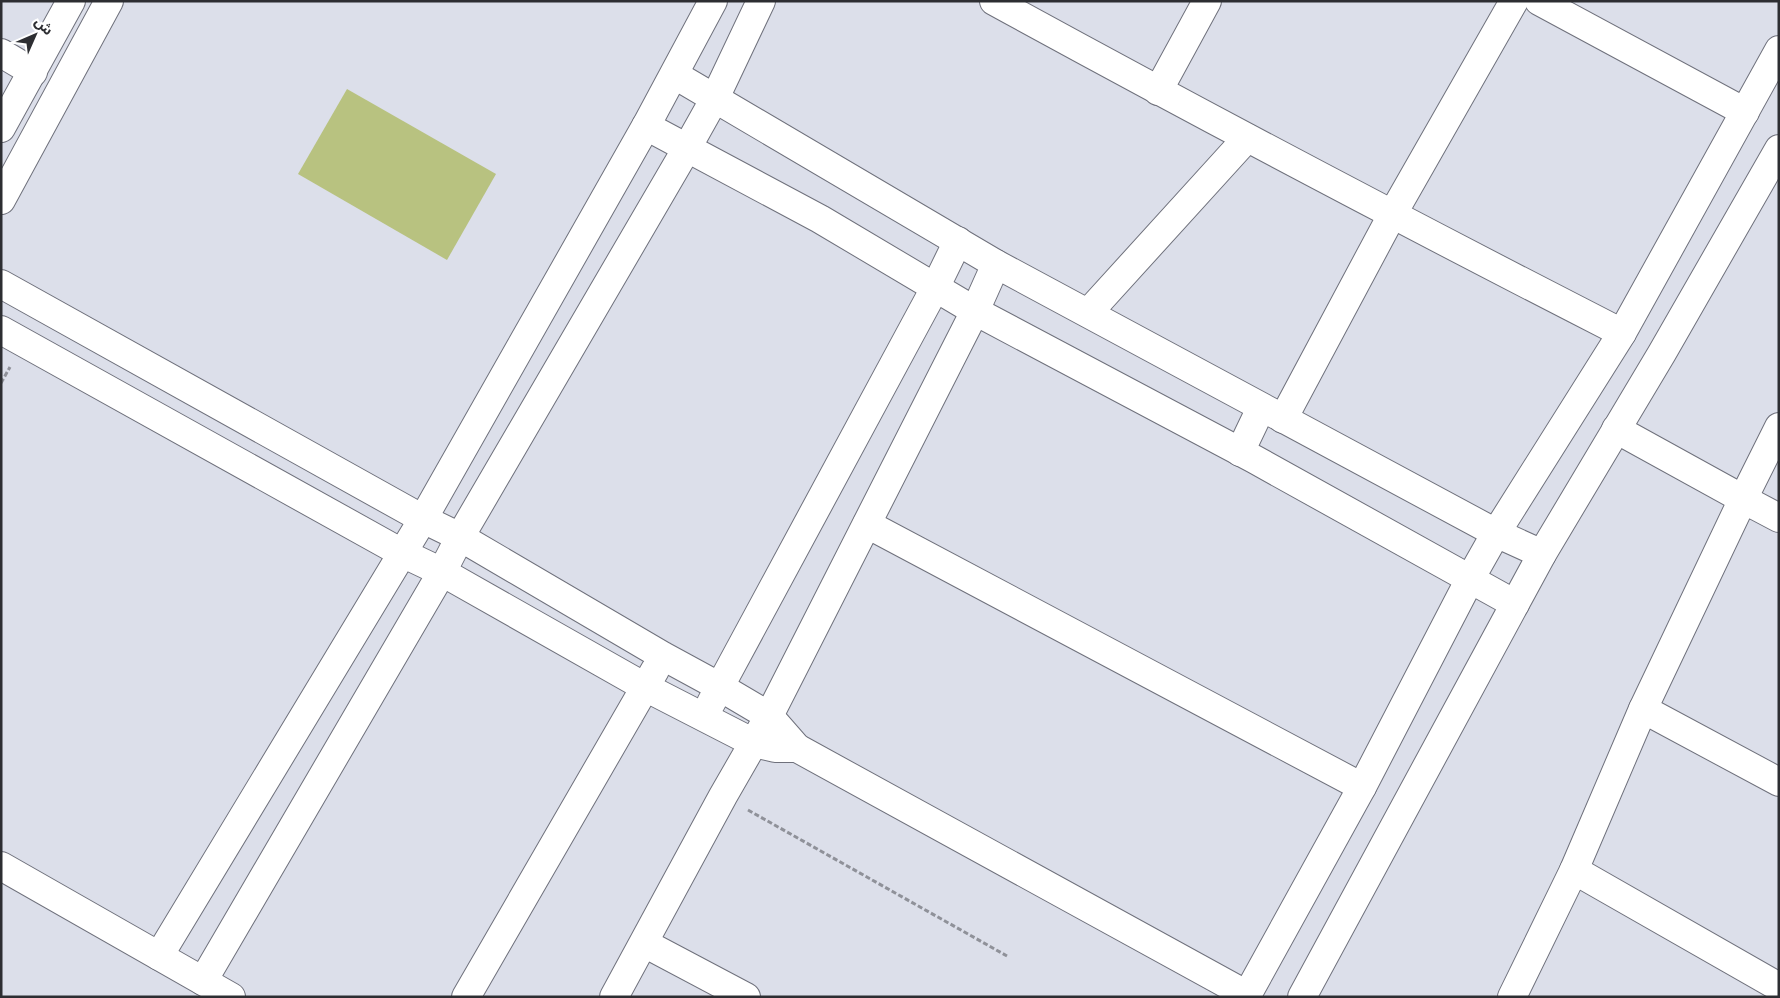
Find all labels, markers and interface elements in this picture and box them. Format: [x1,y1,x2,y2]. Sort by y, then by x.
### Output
north arrow [10,10,60,60]
text: ش [32,13,57,38]

